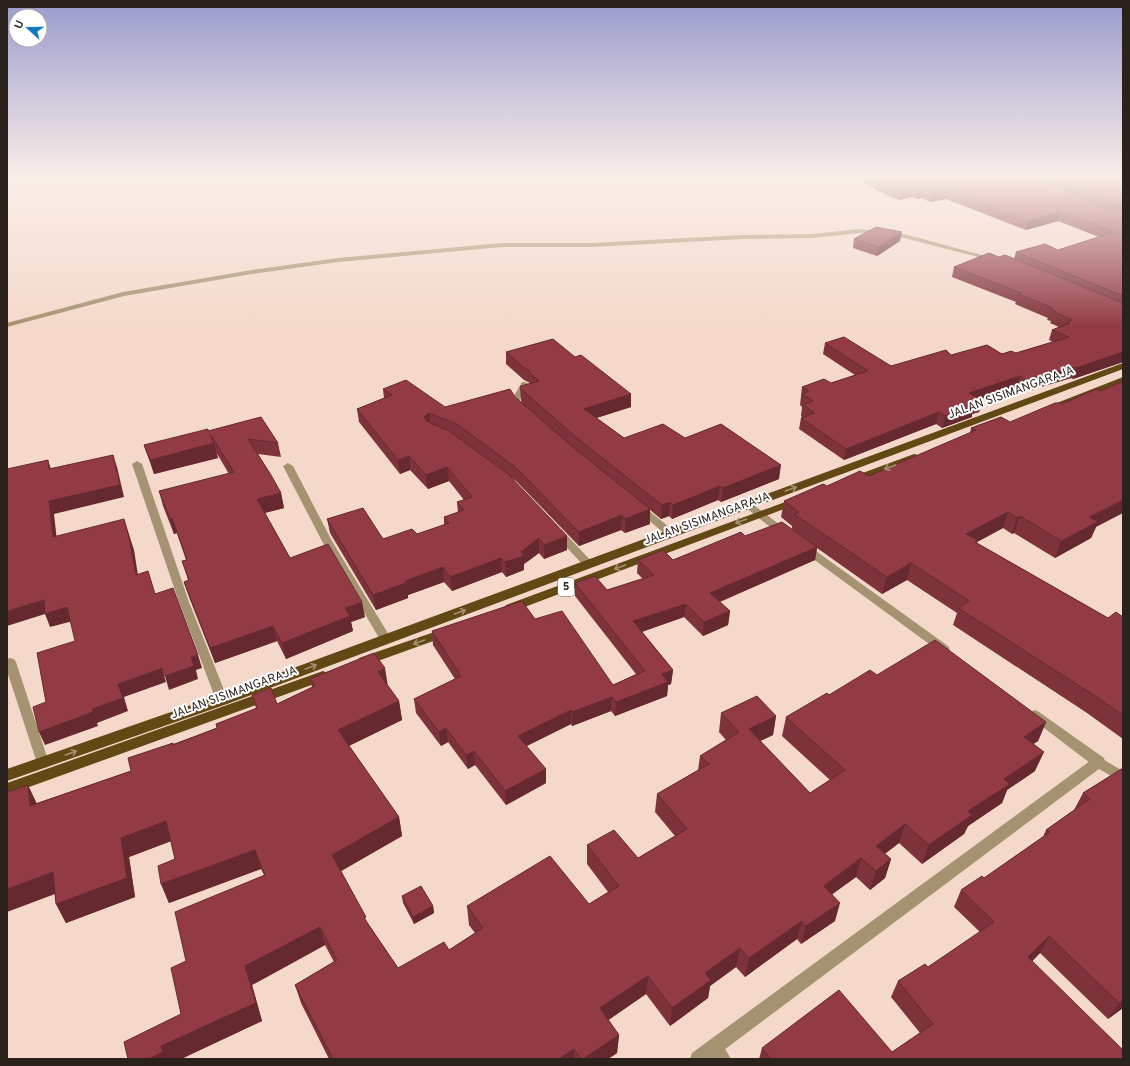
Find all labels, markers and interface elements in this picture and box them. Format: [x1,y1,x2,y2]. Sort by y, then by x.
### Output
north arrow [8,8,48,48]
text: U [12,19,28,31]
street label: JALAN SISIMANGARAJA [946,363,1076,423]
one-way arrow [884,463,896,471]
one-way arrow [785,484,797,492]
street label: JALAN SISIMANGARAJA [642,489,772,549]
one-way arrow [736,518,748,526]
one-way arrow [614,563,626,571]
road number: 5 [558,578,574,596]
one-way arrow [453,608,465,616]
one-way arrow [413,638,425,646]
one-way arrow [305,662,317,670]
street label: JALAN SISIMANGARAJA [169,663,299,723]
one-way arrow [64,749,76,757]

